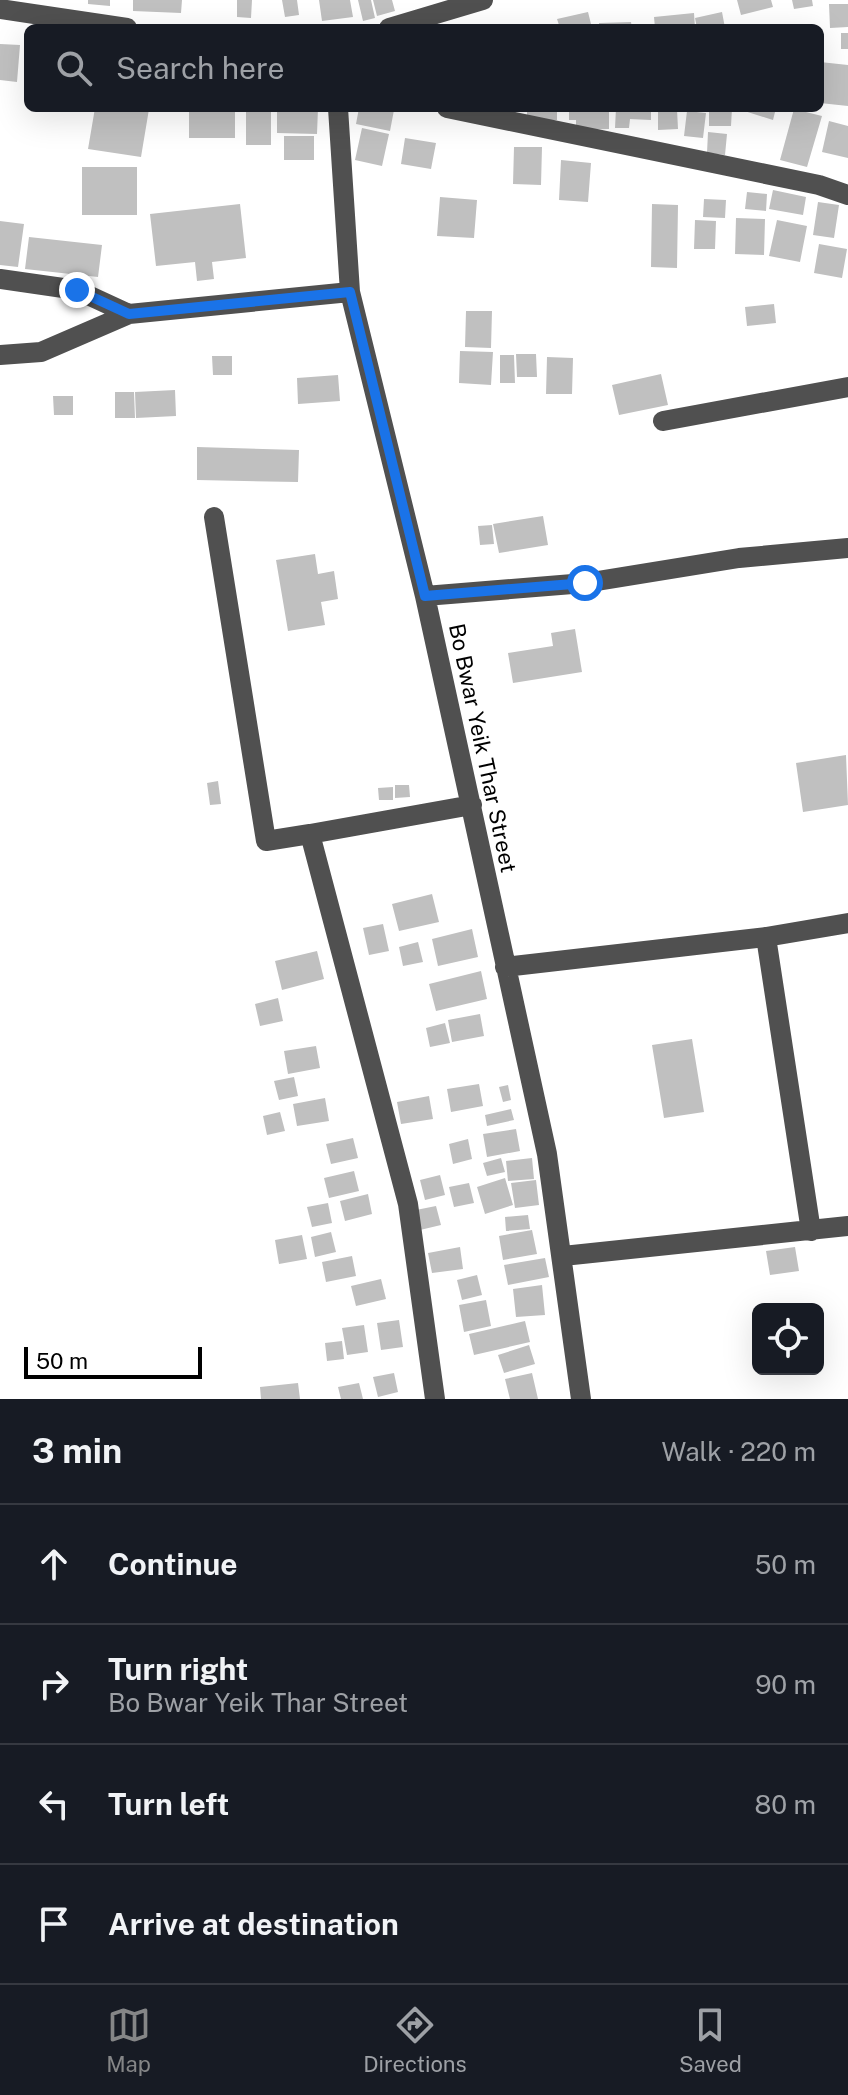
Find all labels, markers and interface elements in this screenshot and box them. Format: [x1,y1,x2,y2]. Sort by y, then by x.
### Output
search box [24,24,824,112]
icon: search [52,46,96,90]
text: Search here [116,50,284,86]
route end [59,272,95,308]
route start [567,565,603,601]
street label: Bo Bwar Yeik Thar Street [444,621,522,875]
map controls [752,1303,824,1375]
button: locate [752,1303,824,1375]
scale bar [24,1343,202,1379]
text: 50 m [36,1348,88,1374]
text: 3 min [32,1431,122,1471]
text: Walk · 220 m [661,1436,816,1467]
icon: ahead [32,1542,76,1586]
text: Continue [108,1546,238,1582]
text: 50 m [755,1549,816,1580]
text: Turn right [108,1651,248,1687]
icon: right [32,1662,76,1706]
text: 90 m [755,1669,816,1700]
text: Bo Bwar Yeik Thar Street [108,1687,408,1718]
icon: left [32,1782,76,1826]
text: Turn left [108,1786,229,1822]
text: 80 m [755,1789,816,1820]
icon: arrive [32,1902,76,1946]
text: Arrive at destination [108,1906,399,1942]
tab: Map [106,2003,151,2077]
tab: Directions [363,2003,467,2077]
tab: Saved [679,2003,742,2077]

